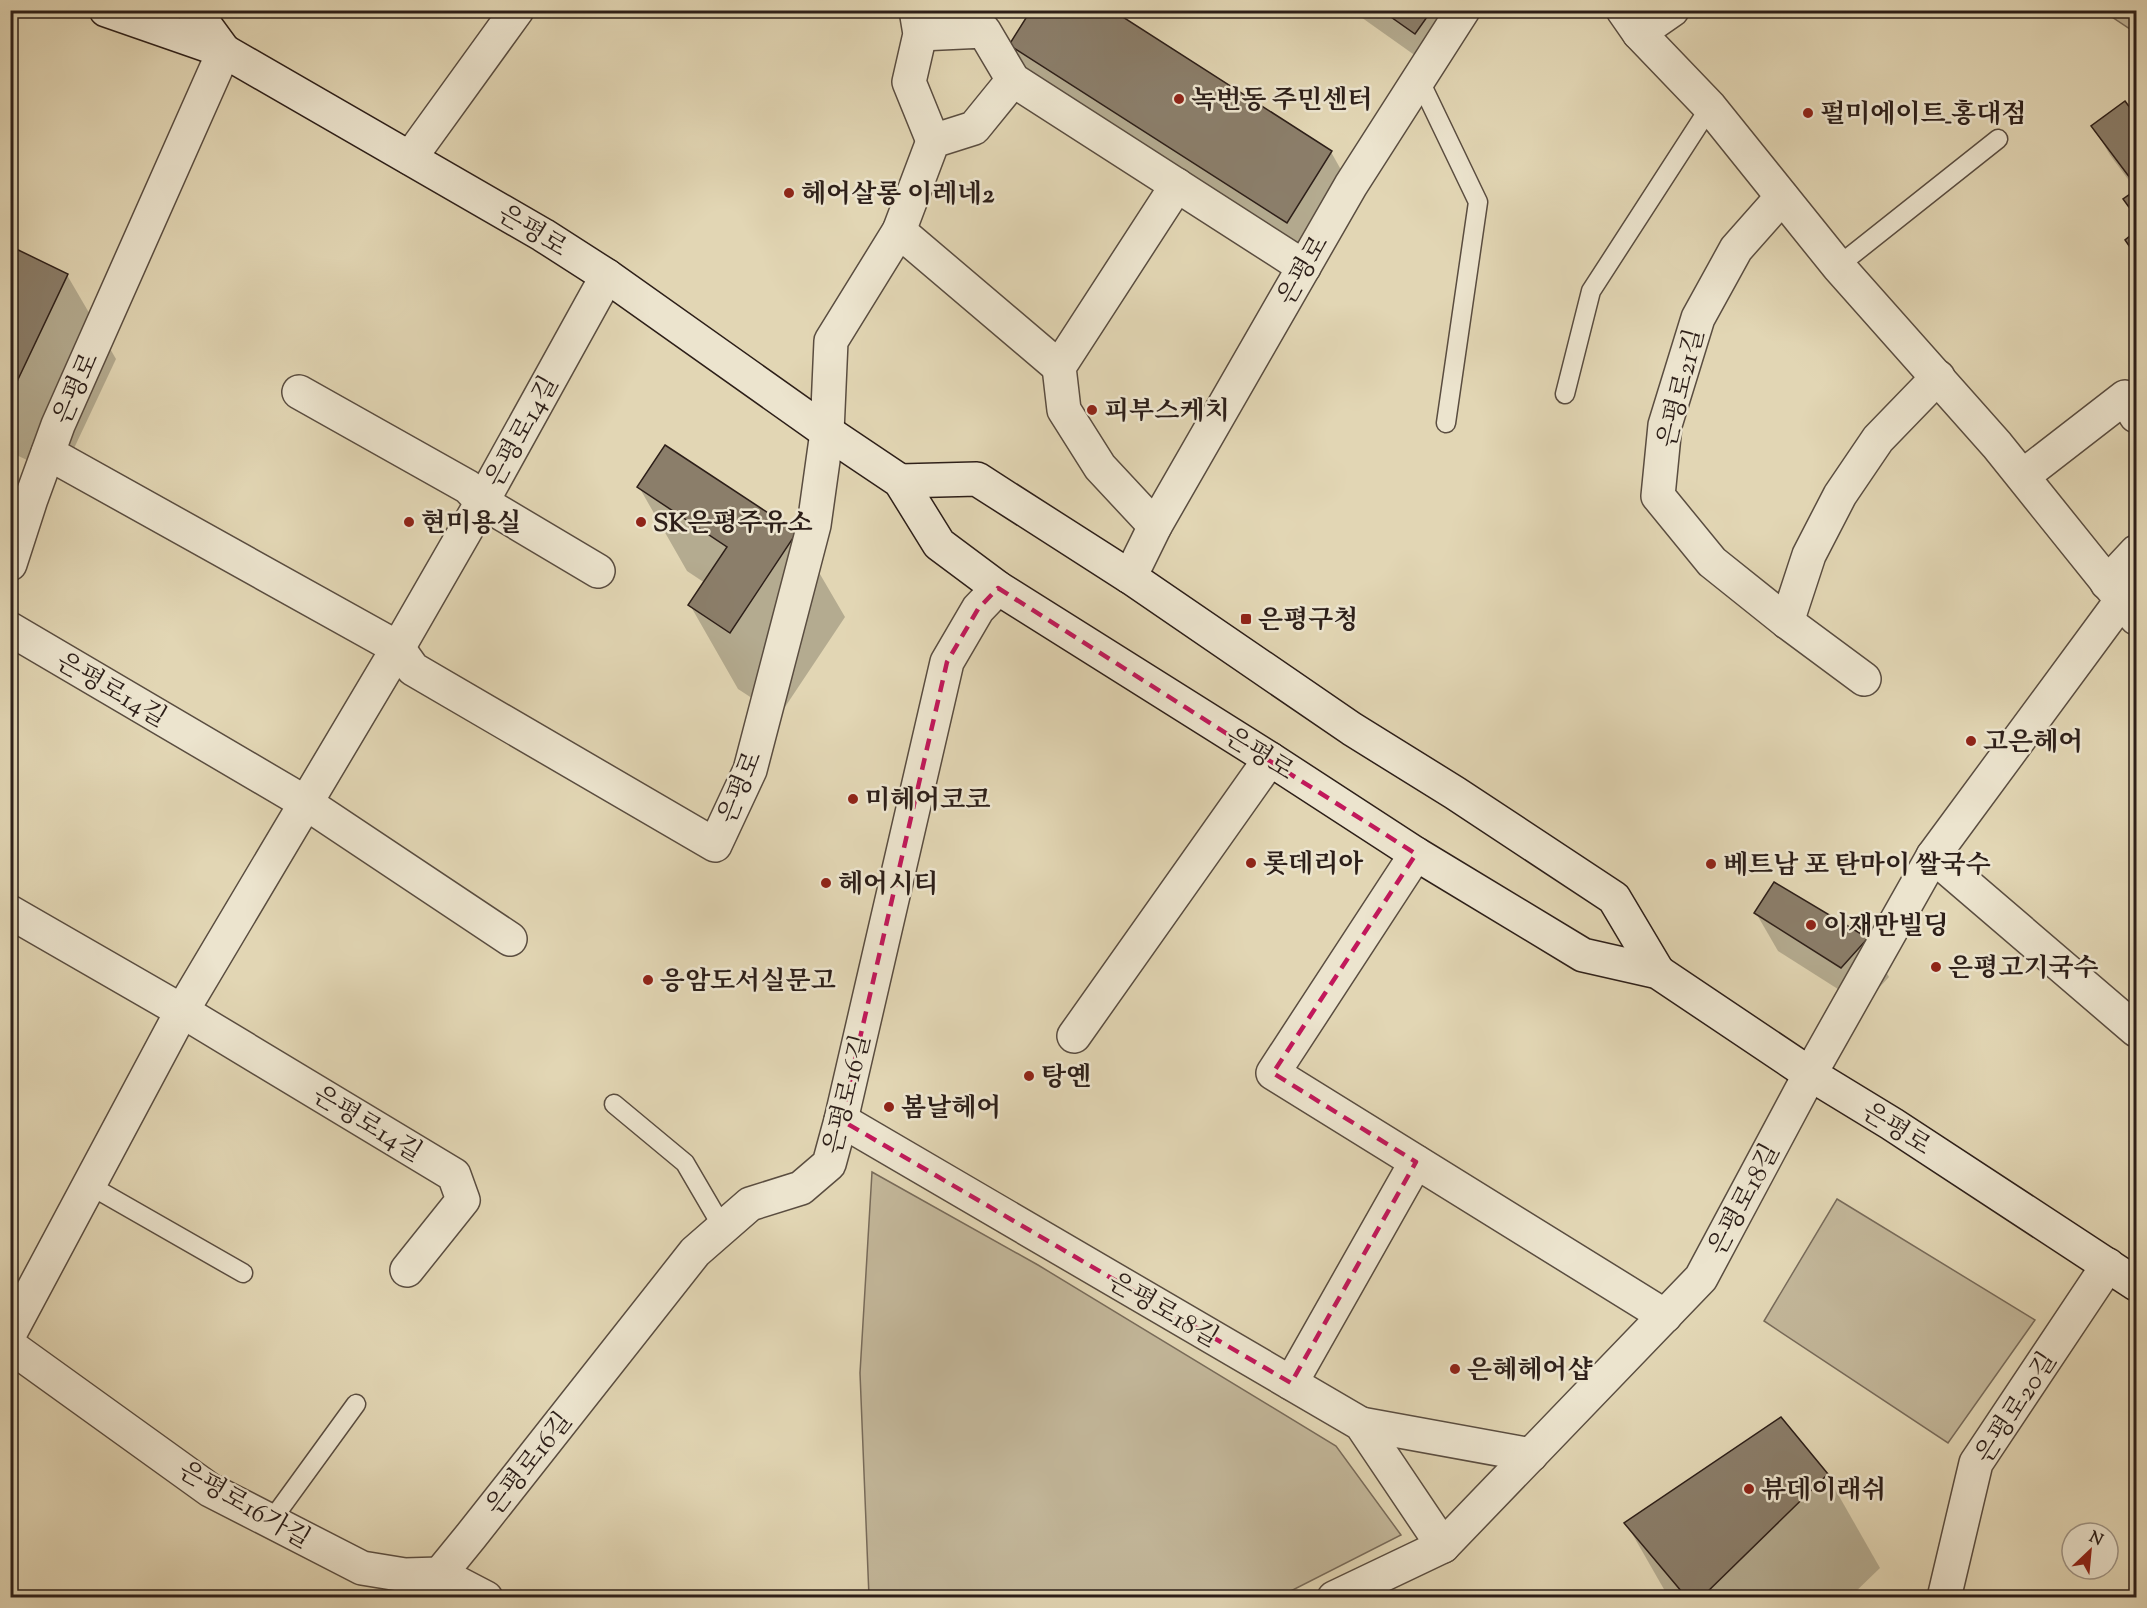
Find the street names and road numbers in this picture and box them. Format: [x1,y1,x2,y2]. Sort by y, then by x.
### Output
street label: 은평로 [490,197,574,267]
street label: 은평로 [1269,229,1339,313]
street label: 은평로21길 [1650,325,1715,452]
street label: 은평로 [45,347,110,431]
street label: 은평로14길 [477,370,569,495]
street label: 은평로14길 [48,645,173,738]
street label: 은평로 [1217,719,1300,791]
street label: 은평로 [710,746,773,830]
street label: 은평로16길 [816,1031,881,1158]
street label: 은평로14길 [305,1078,429,1173]
street label: 은평로 [1854,1094,1937,1166]
street label: 은평로18길 [1700,1137,1790,1263]
street label: 은평로18길 [1101,1265,1225,1358]
street label: 은평로20길 [1967,1345,2067,1471]
street label: 은평로16길 [478,1405,582,1524]
street label: 은평로16가길 [171,1453,317,1559]

